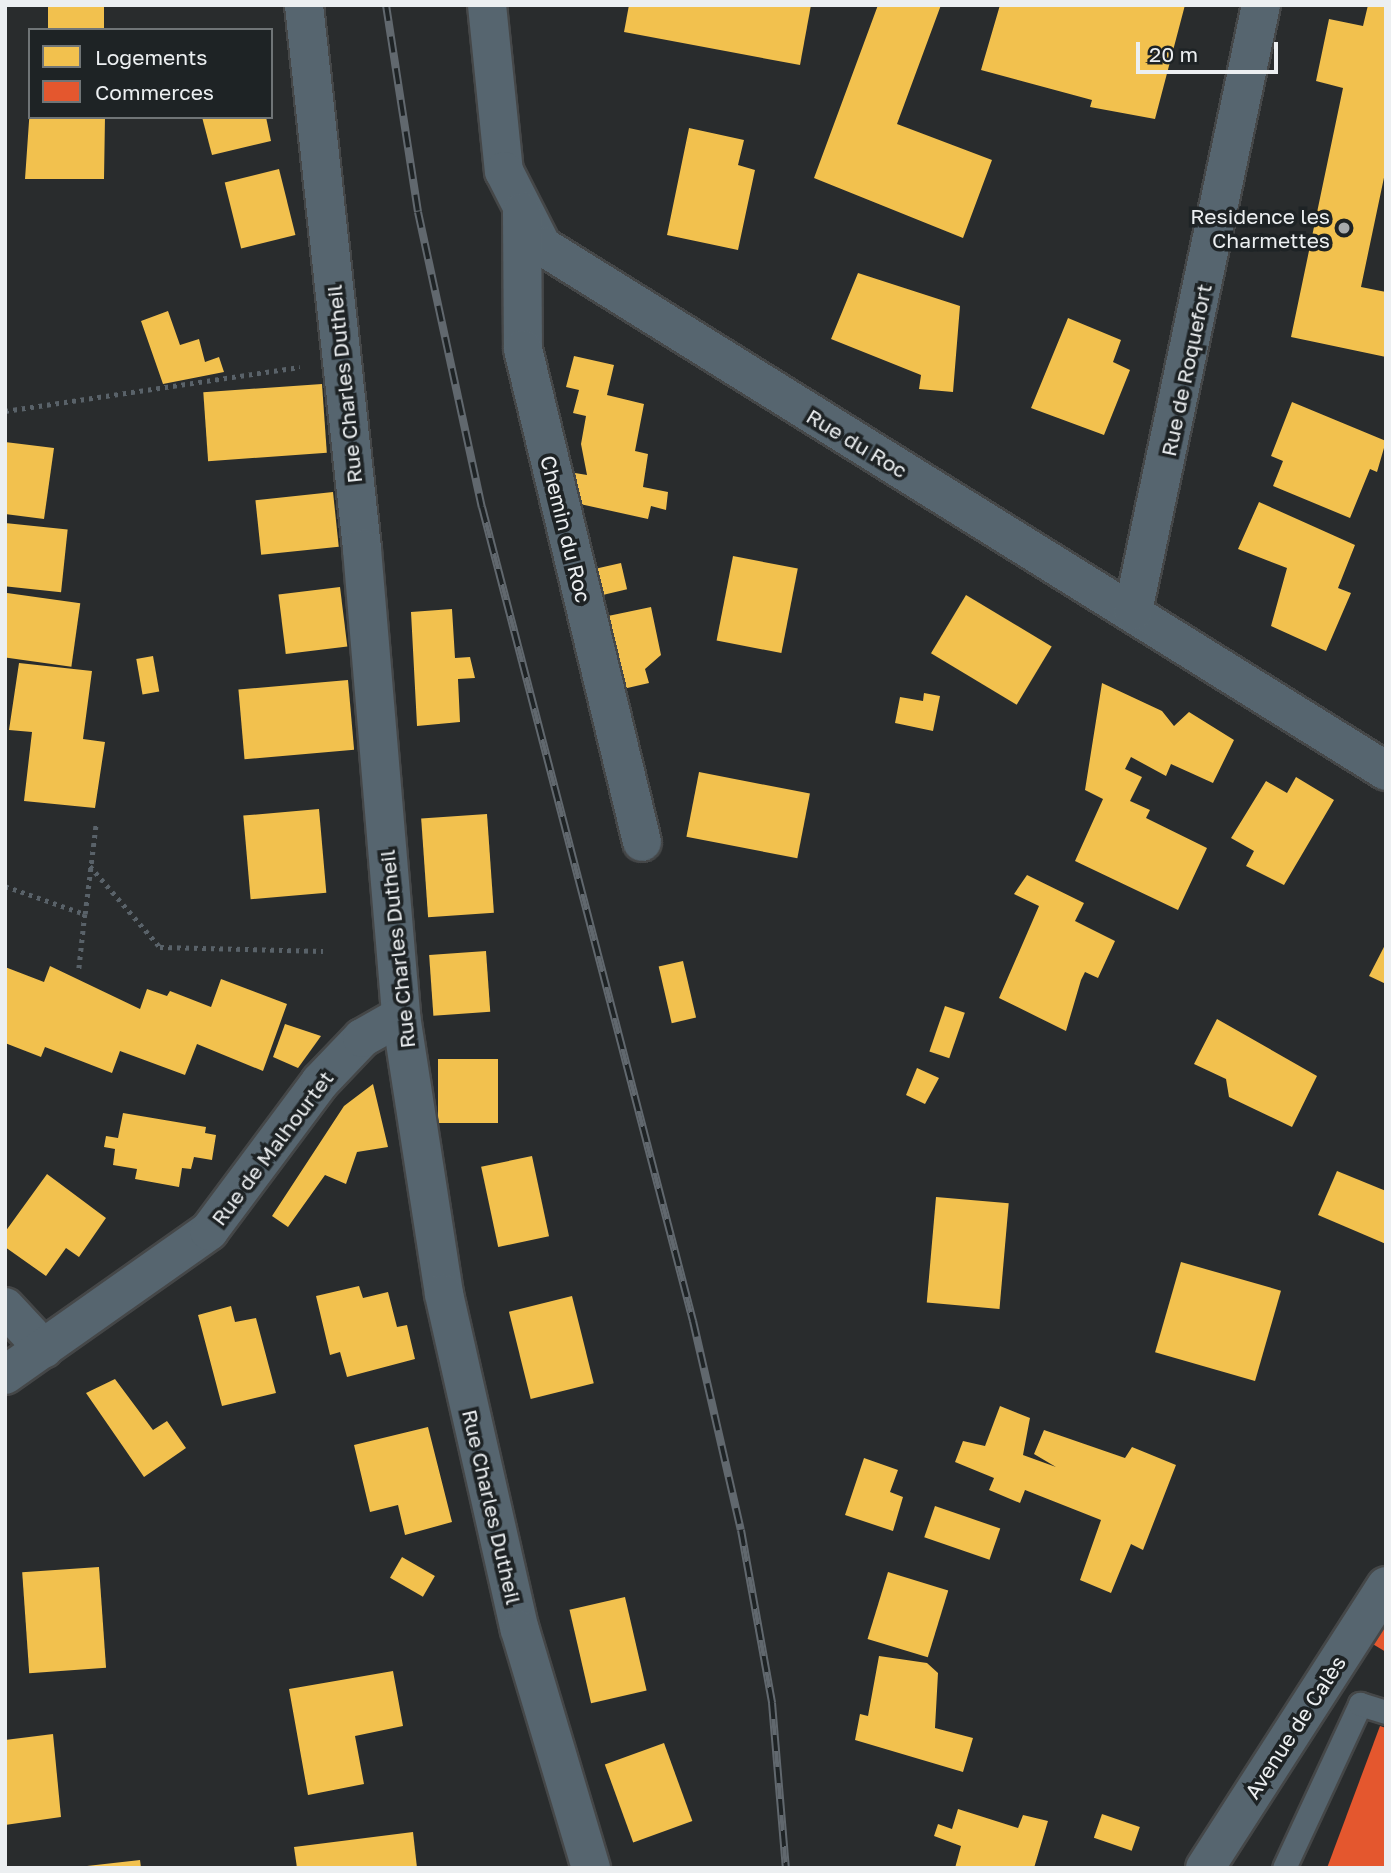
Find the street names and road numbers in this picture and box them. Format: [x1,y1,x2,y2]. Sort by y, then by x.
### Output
street label: Rue de Roquefort [1155,281,1217,459]
street label: Rue Charles Dutheil [321,283,367,485]
street label: Rue du Roc [802,403,912,483]
street label: Chemin du Roc [536,453,596,605]
street label: Rue Charles Dutheil [374,848,420,1050]
street label: Rue de Malhourtet [206,1066,338,1230]
street label: Rue Charles Dutheil [457,1407,527,1607]
street label: Avenue de Calès [1239,1651,1351,1803]

